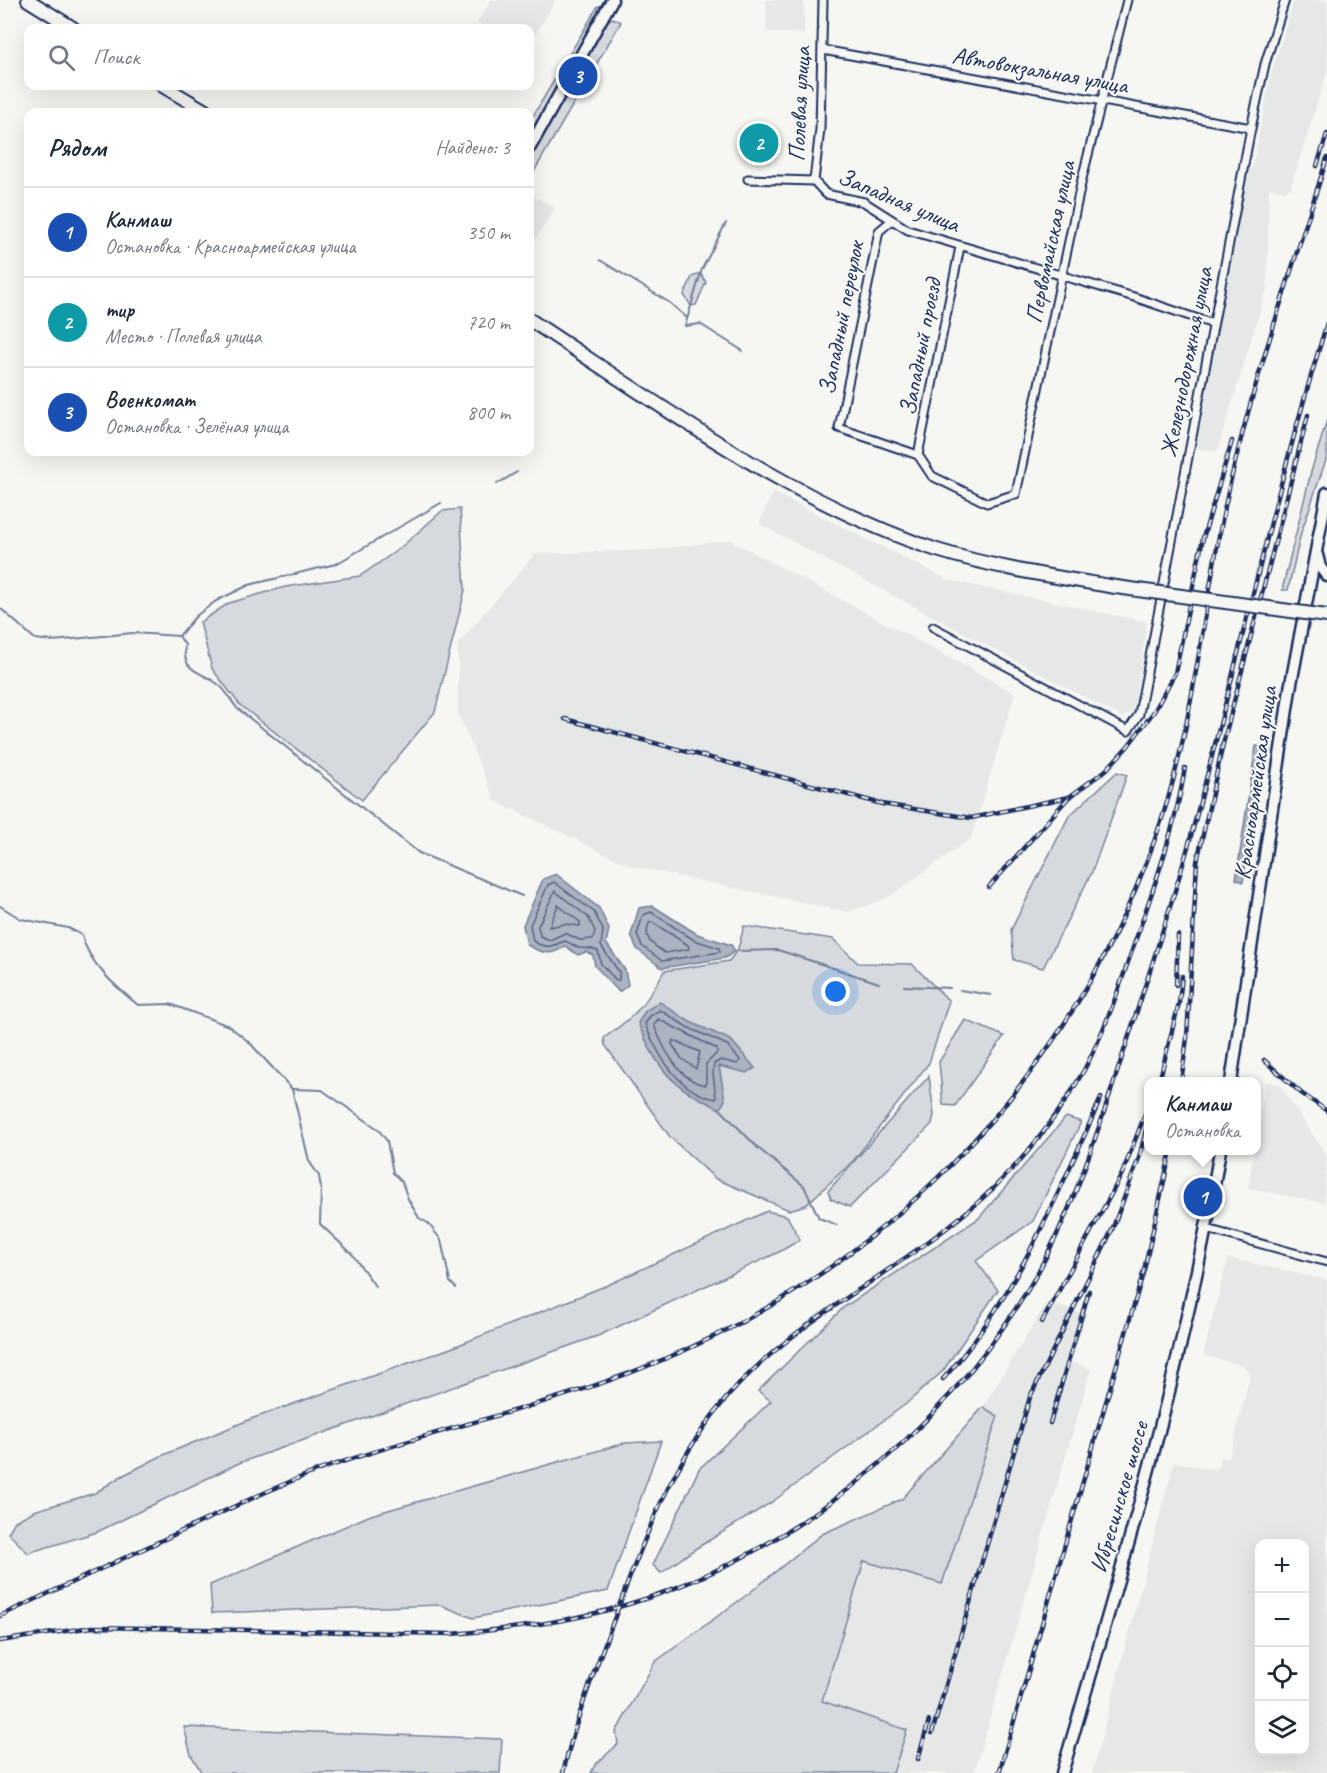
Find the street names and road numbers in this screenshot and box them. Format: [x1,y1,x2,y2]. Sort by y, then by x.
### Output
street label: Автовокзальная улица [950,40,1131,100]
street label: Полевая улица [781,44,817,162]
street label: Первомайская улица [1018,157,1082,326]
street label: Западная улица [834,161,966,240]
street label: Западный переулок [811,237,871,397]
street label: Железнодорожная улица [1153,263,1219,460]
street label: Западный проезд [892,274,948,418]
street label: Красноармейская улица [1227,683,1284,881]
street label: Ибресинское шоссе [1083,1416,1156,1576]

